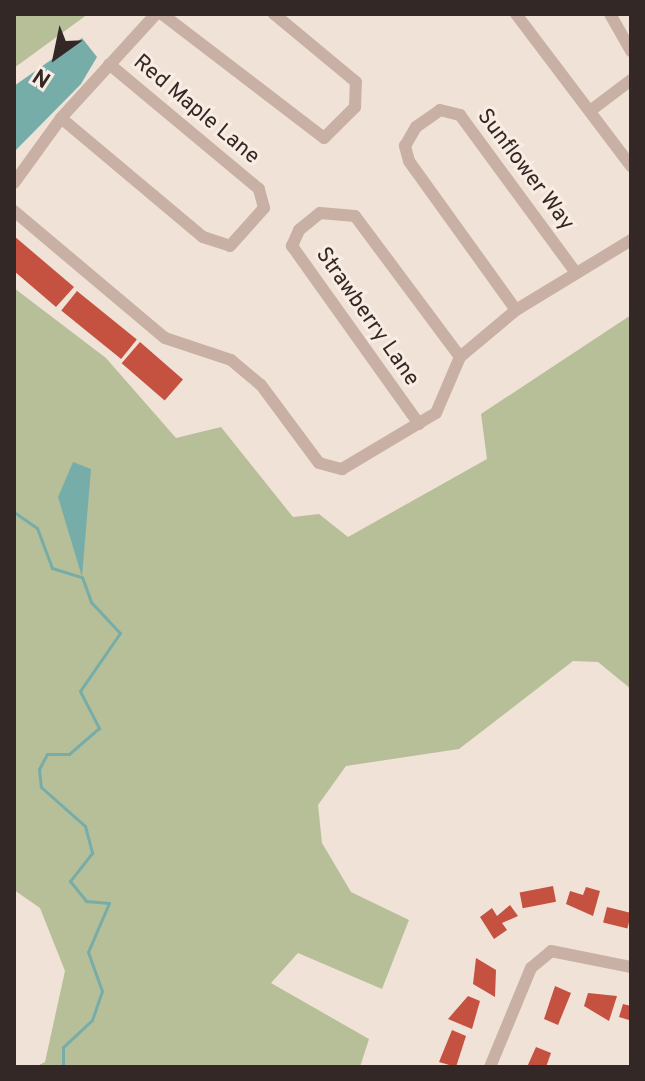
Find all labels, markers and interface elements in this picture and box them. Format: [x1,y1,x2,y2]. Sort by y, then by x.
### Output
north arrow [16,16,96,96]
street label: Red Maple Lane [128,50,264,170]
text: N [29,61,57,92]
street label: Sunflower Way [471,104,579,236]
street label: Strawberry Lane [309,243,425,391]

